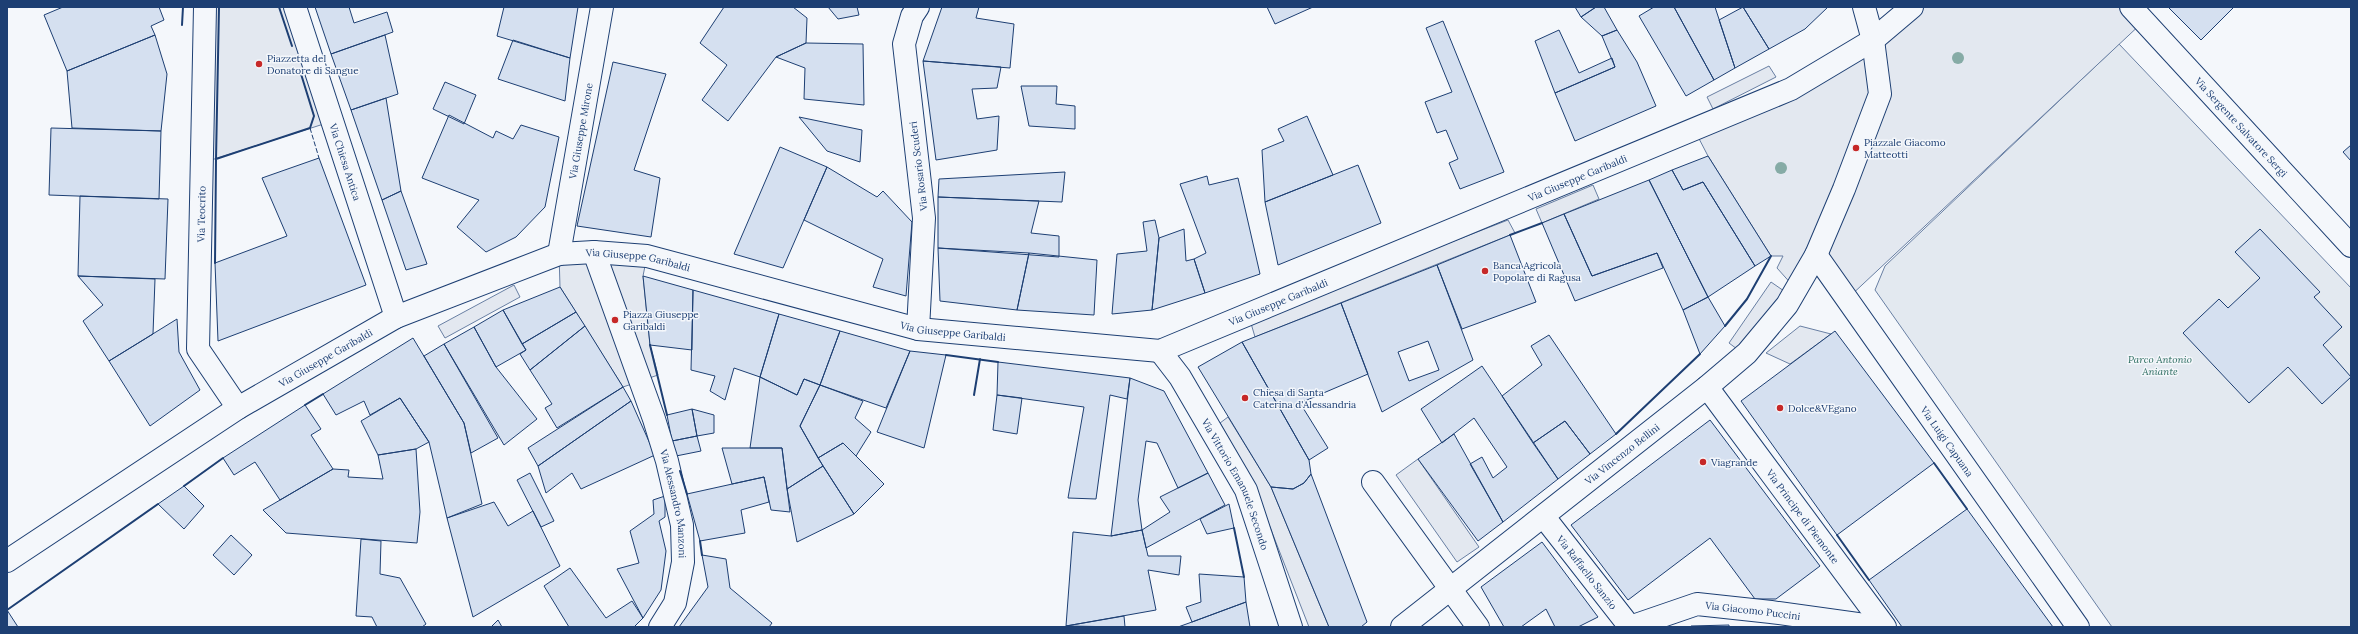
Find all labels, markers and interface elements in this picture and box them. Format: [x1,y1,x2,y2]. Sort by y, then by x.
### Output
place label: Piazzetta del Donatore di Sangue [267,52,359,77]
marker: Piazzetta del Donatore di Sangue [254,59,264,69]
street label: Via Sergente Salvatore Sergi [2191,74,2290,180]
street label: Via Giuseppe Mirone [566,81,596,181]
street label: Via Rosario Scuderi [907,120,931,212]
street label: Via Chiesa Antica [326,121,364,202]
place label: Piazzale Giacomo Matteotti [1864,136,1946,161]
marker: Piazzale Giacomo Matteotti [1851,143,1861,153]
street label: Via Giuseppe Garibaldi [1525,152,1629,205]
street label: Via Teocrito [194,186,208,243]
street label: Via Giuseppe Garibaldi [584,246,692,274]
place label: Banca Agricola Popolare di Ragusa [1493,259,1581,284]
marker: Banca Agricola Popolare di Ragusa [1480,266,1490,276]
street label: Via Giuseppe Garibaldi [1226,276,1330,329]
place label: Piazza Giuseppe Garibaldi [623,308,699,333]
marker: Piazza Giuseppe Garibaldi [610,315,620,325]
street label: Via Giuseppe Garibaldi [898,318,1006,344]
street label: Via Giuseppe Garibaldi [276,326,375,391]
park label: Parco Antonio Aniante [2128,353,2192,378]
place label: Chiesa di Santa Caterina d'Alessandria [1253,386,1356,411]
marker: Chiesa di Santa Caterina d'Alessandria [1240,393,1250,403]
place label: Dolce&VEgano [1788,402,1857,415]
marker: Dolce&VEgano [1775,403,1785,413]
street label: Via Luigi Capuana [1917,403,1976,480]
street label: Via Vittorio Emanuele Secondo [1198,415,1271,552]
street label: Via Vincenzo Bellini [1582,421,1662,488]
street label: Via Alessandro Manzoni [657,447,689,559]
place label: Viagrande [1710,456,1758,469]
marker: Viagrande [1698,457,1708,467]
street label: Via Principe di Piemonte [1763,466,1842,567]
street label: Via Raffaello Sanzio [1553,532,1620,612]
street label: Via Giacomo Puccini [1704,599,1801,623]

